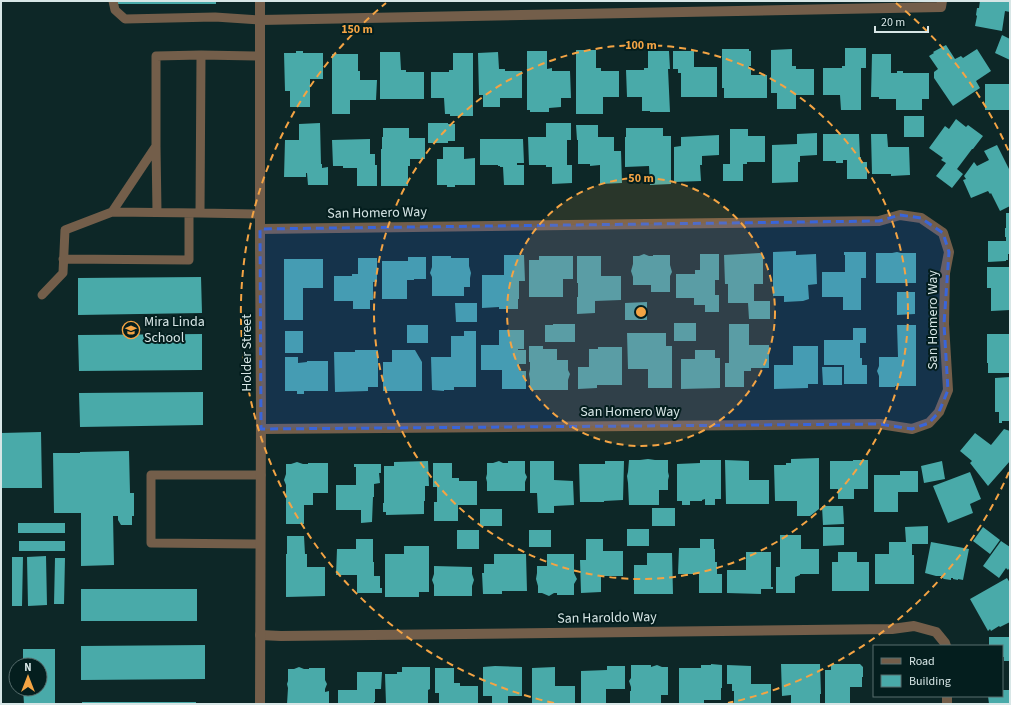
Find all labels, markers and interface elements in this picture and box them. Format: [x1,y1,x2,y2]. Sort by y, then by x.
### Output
scale bar [875,8,928,34]
text: 20 m [881,14,905,31]
text: 150 m [341,21,373,38]
text: 100 m [625,37,657,54]
text: 50 m [628,170,654,187]
street label: San Homero Way [327,202,427,224]
street label: San Homero Way [923,270,943,370]
centre of rings [634,305,648,319]
place label: Mira Linda School [144,312,205,348]
street label: Holder Street [237,314,257,392]
school or university icon: Mira Linda School [121,320,141,340]
street label: San Homero Way [580,402,680,422]
street label: San Haroldo Way [557,607,657,629]
legend [873,645,1003,697]
text: Road [909,653,935,670]
north arrow [8,657,48,697]
text: N [24,660,32,675]
text: Building [909,673,951,690]

